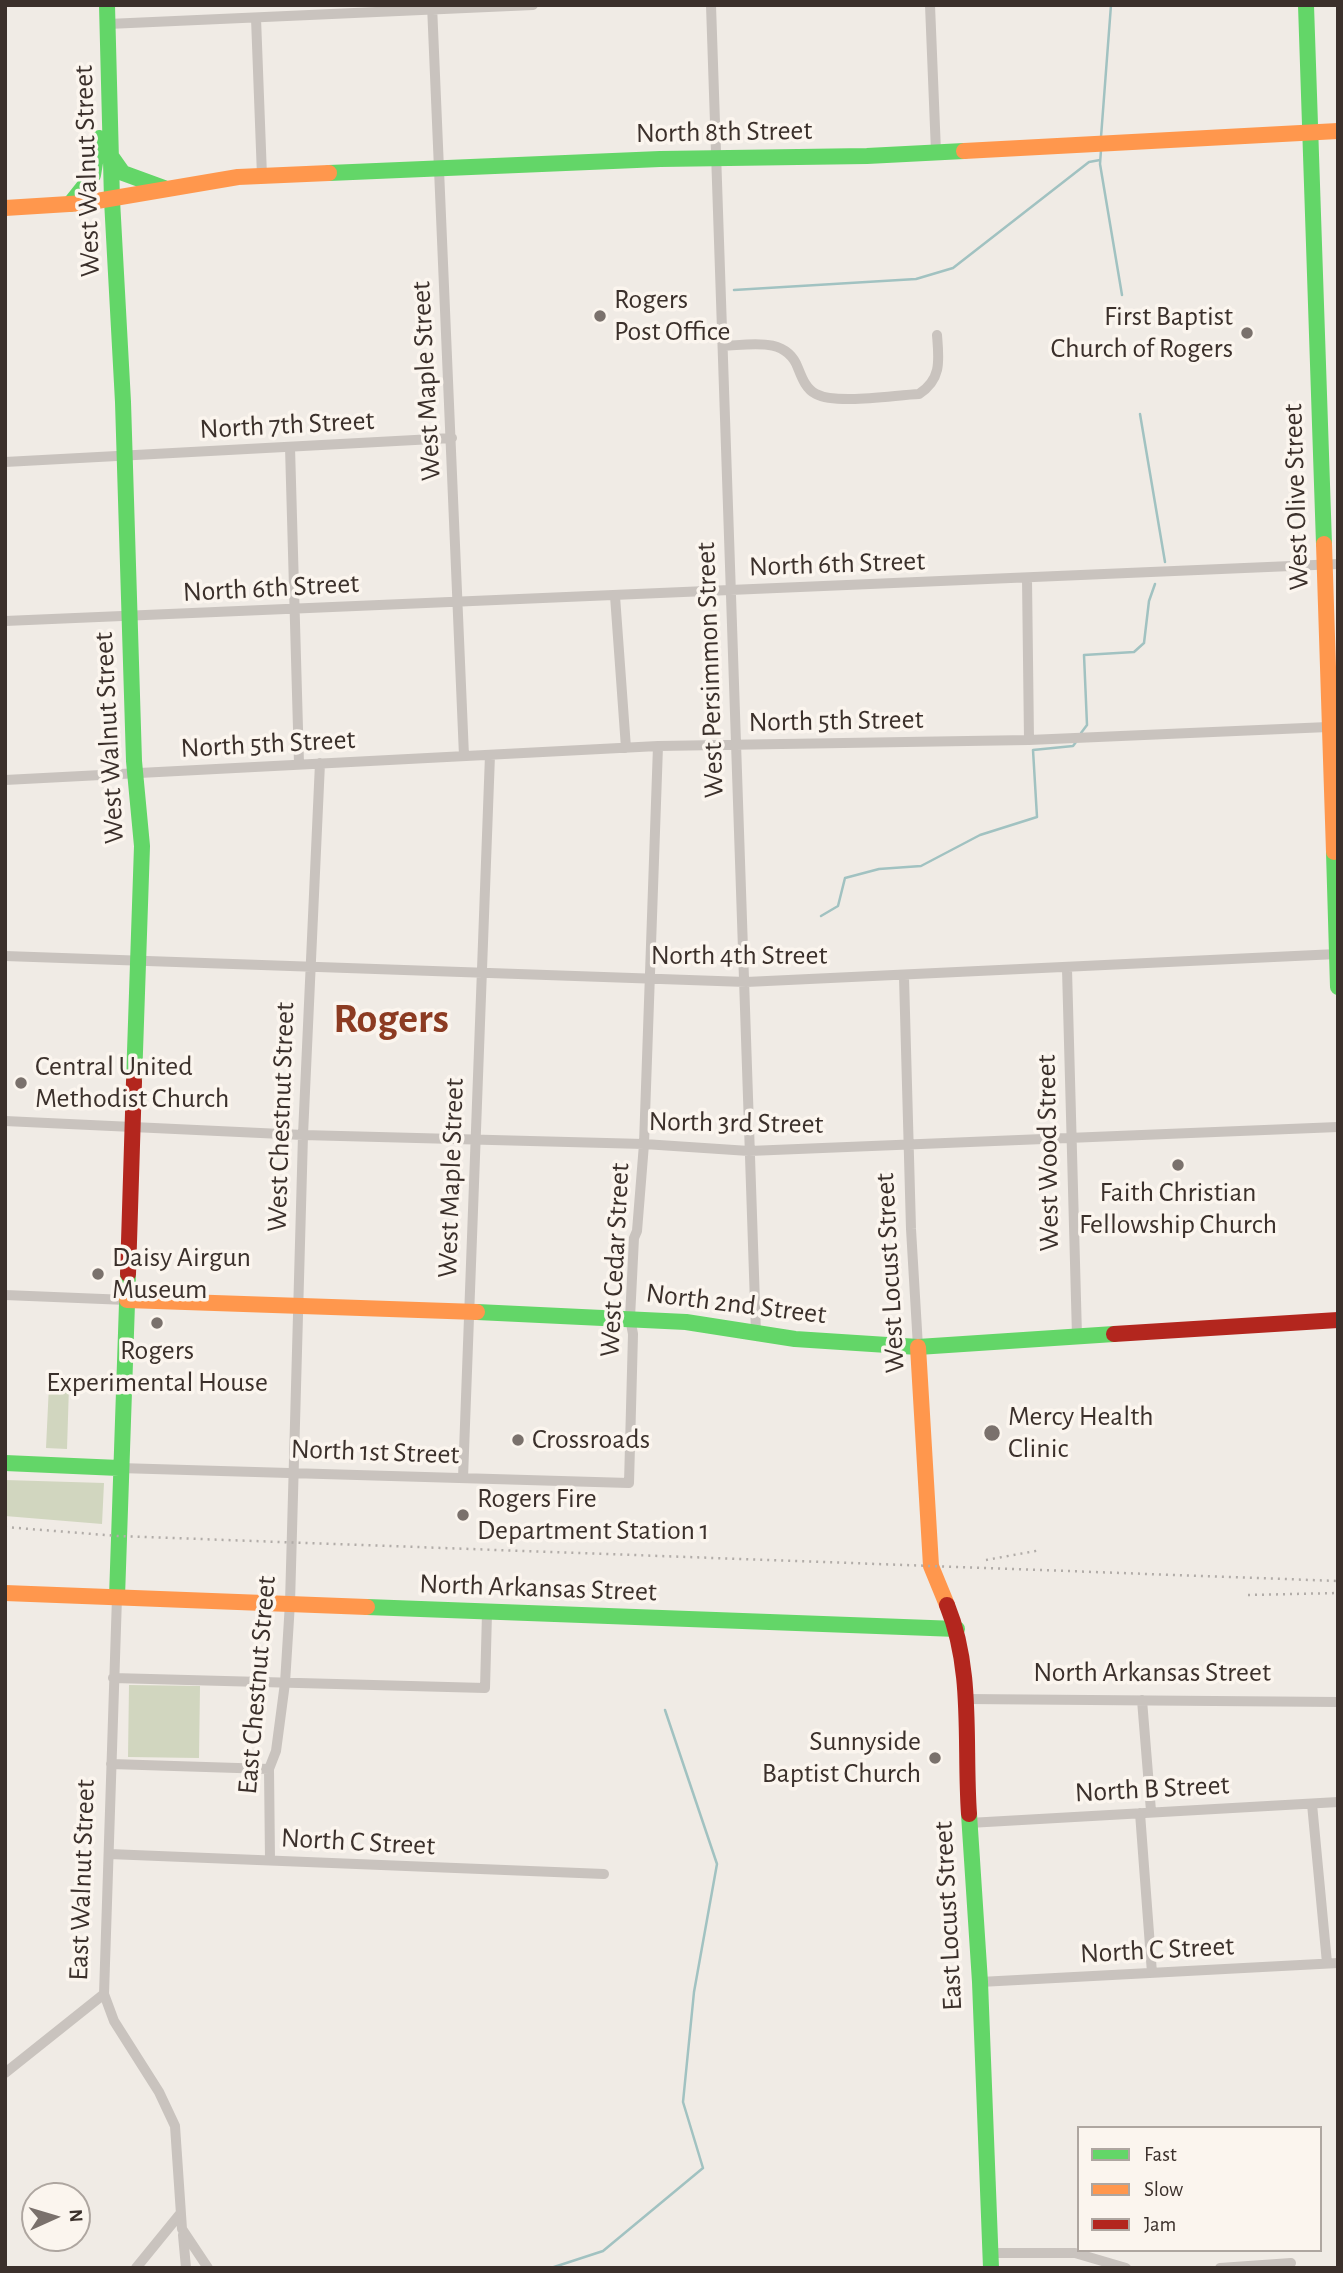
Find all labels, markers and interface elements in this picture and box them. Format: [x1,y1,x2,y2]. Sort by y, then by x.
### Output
street label: West Walnut Street [67,64,107,278]
street label: North 8th Street [635,114,813,150]
street label: West Maple Street [404,280,448,482]
place label: Rogers Post Office [614,283,731,349]
place label: First Baptist Church of Rogers [1050,300,1233,366]
marker: Rogers Post Office [592,308,608,324]
marker: First Baptist Church of Rogers [1239,325,1255,341]
street label: West Olive Street [1276,403,1316,591]
street label: North 7th Street [199,404,375,446]
street label: West Persimmon Street [689,541,731,799]
street label: North 6th Street [748,544,926,584]
street label: North 6th Street [182,567,360,609]
street label: West Walnut Street [87,631,131,845]
street label: North 5th Street [748,703,924,739]
street label: North 5th Street [180,723,356,765]
street label: North 4th Street [651,939,827,973]
district label: Rogers [333,994,449,1044]
street label: West Chestnut Street [260,1001,302,1233]
place label: Central United Methodist Church [35,1050,229,1116]
street label: West Wood Street [1029,1054,1067,1252]
marker: Central United Methodist Church [13,1075,29,1091]
street label: West Maple Street [431,1078,471,1278]
street label: North 3rd Street [648,1105,824,1141]
marker: Faith Christian Fellowship Church [1170,1157,1186,1173]
street label: West Cedar Street [593,1162,637,1358]
street label: West Locust Street [868,1172,912,1374]
place label: Faith Christian Fellowship Church [1079,1176,1277,1242]
place label: Daisy Airgun Museum [112,1241,251,1307]
marker: Daisy Airgun Museum [90,1266,106,1282]
street label: North 2nd Street [644,1276,828,1332]
marker: Rogers Experimental House [149,1315,165,1331]
place label: Rogers Experimental House [46,1334,268,1400]
place label: Mercy Health Clinic [1008,1400,1154,1466]
place label: Crossroads [532,1423,650,1457]
marker: Mercy Health Clinic [982,1423,1002,1443]
street label: North 1st Street [290,1432,460,1472]
marker: Crossroads [510,1432,526,1448]
place label: Rogers Fire Department Station 1 [477,1482,709,1548]
marker: Rogers Fire Department Station 1 [455,1507,471,1523]
street label: North Arkansas Street [419,1567,657,1609]
street label: East Chestnut Street [231,1574,283,1796]
street label: North Arkansas Street [1033,1656,1271,1690]
place label: Sunnyside Baptist Church [762,1725,921,1791]
marker: Sunnyside Baptist Church [927,1750,943,1766]
street label: North B Street [1074,1768,1230,1810]
street label: East Walnut Street [62,1779,102,1981]
street label: East Locust Street [926,1820,970,2012]
street label: North C Street [280,1821,436,1863]
street label: North C Street [1079,1929,1235,1971]
legend [1077,2126,1322,2252]
text: Fast [1144,2144,1177,2165]
text: Slow [1144,2179,1183,2200]
north arrow [21,2182,91,2252]
text: N [66,2208,85,2223]
text: Jam [1144,2214,1176,2235]

